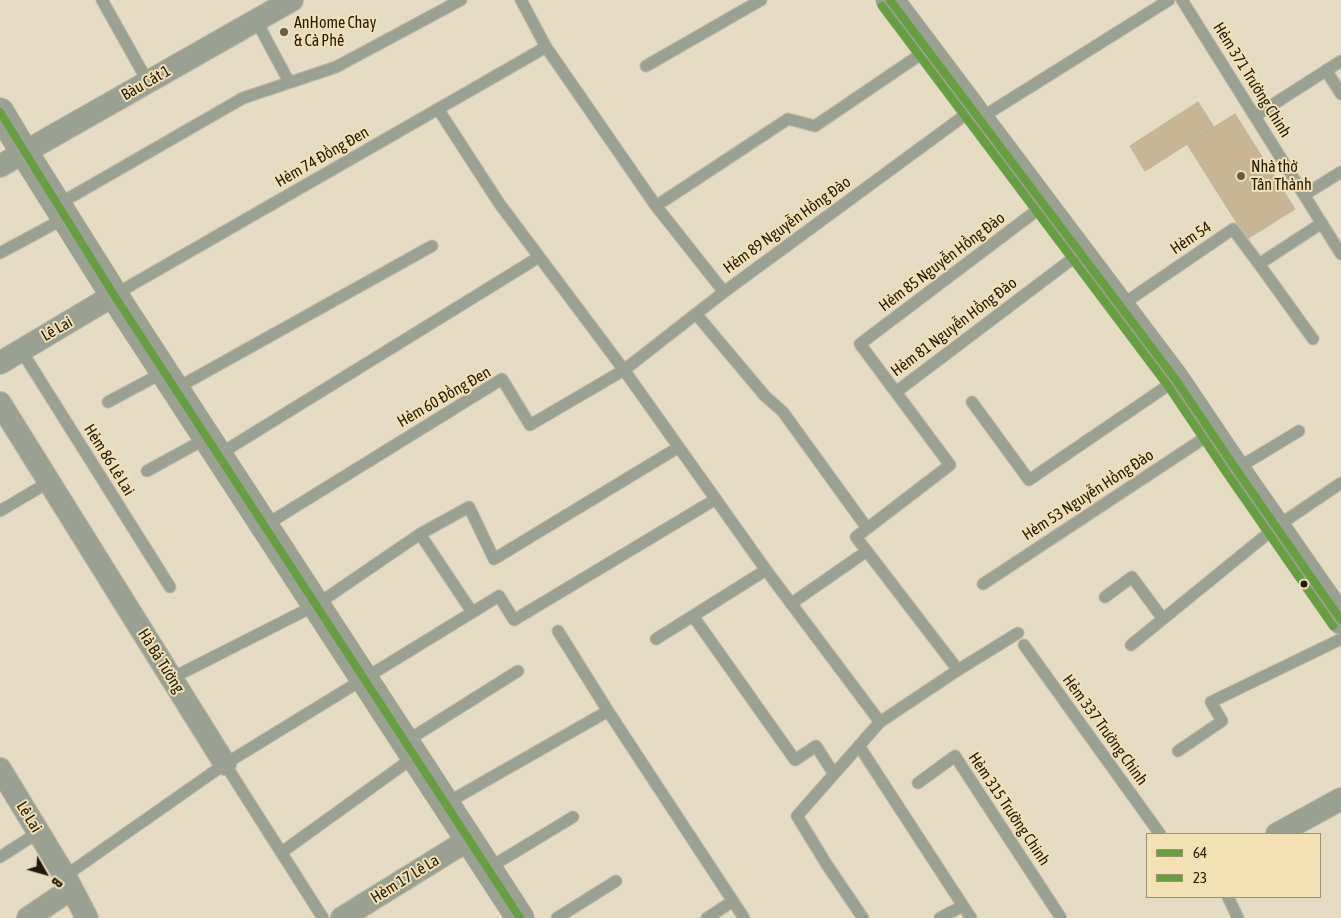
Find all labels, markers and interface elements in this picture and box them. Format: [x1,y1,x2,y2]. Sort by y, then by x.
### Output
place label: AnHome Chay & Cà Phê [294,13,376,51]
street label: Hẻm 371 Trường Chinh [1209,19,1295,141]
marker: AnHome Chay & Cà Phê [278,26,290,38]
street label: Bàu Cát 1 [118,61,174,105]
street label: Hẻm 74 Đồng Đen [272,122,372,192]
place label: Nhà thờ Tân Thành [1251,157,1312,195]
marker: Nhà thờ Tân Thành [1235,170,1247,182]
street label: Hẻm 89 Nguyễn Hồng Đào [720,172,854,278]
street label: Hẻm 85 Nguyễn Hồng Đào [875,208,1009,316]
street label: Hẻm 54 [1167,217,1215,259]
street label: Hẻm 81 Nguyễn Hồng Đào [887,273,1021,381]
street label: Lê Lai [38,312,76,346]
street label: Hẻm 60 Đồng Đen [394,362,494,432]
street label: Hẻm 86 Lê Lai [80,421,138,499]
street label: Hẻm 53 Nguyễn Hồng Đào [1019,445,1157,545]
unlabelled marker [1299,579,1309,589]
street label: Hà Bá Tường [134,625,188,697]
street label: Hẻm 337 Trường Chinh [1058,671,1152,789]
street label: Hẻm 315 Trường Chinh [964,749,1054,869]
street label: Lê Lai [12,798,46,836]
legend [1146,833,1321,898]
text: 64 [1193,844,1207,861]
north arrow [20,848,70,898]
street label: Hẻm 17 Lê La [367,851,443,907]
text: 23 [1193,869,1207,886]
text: B [48,875,65,890]

